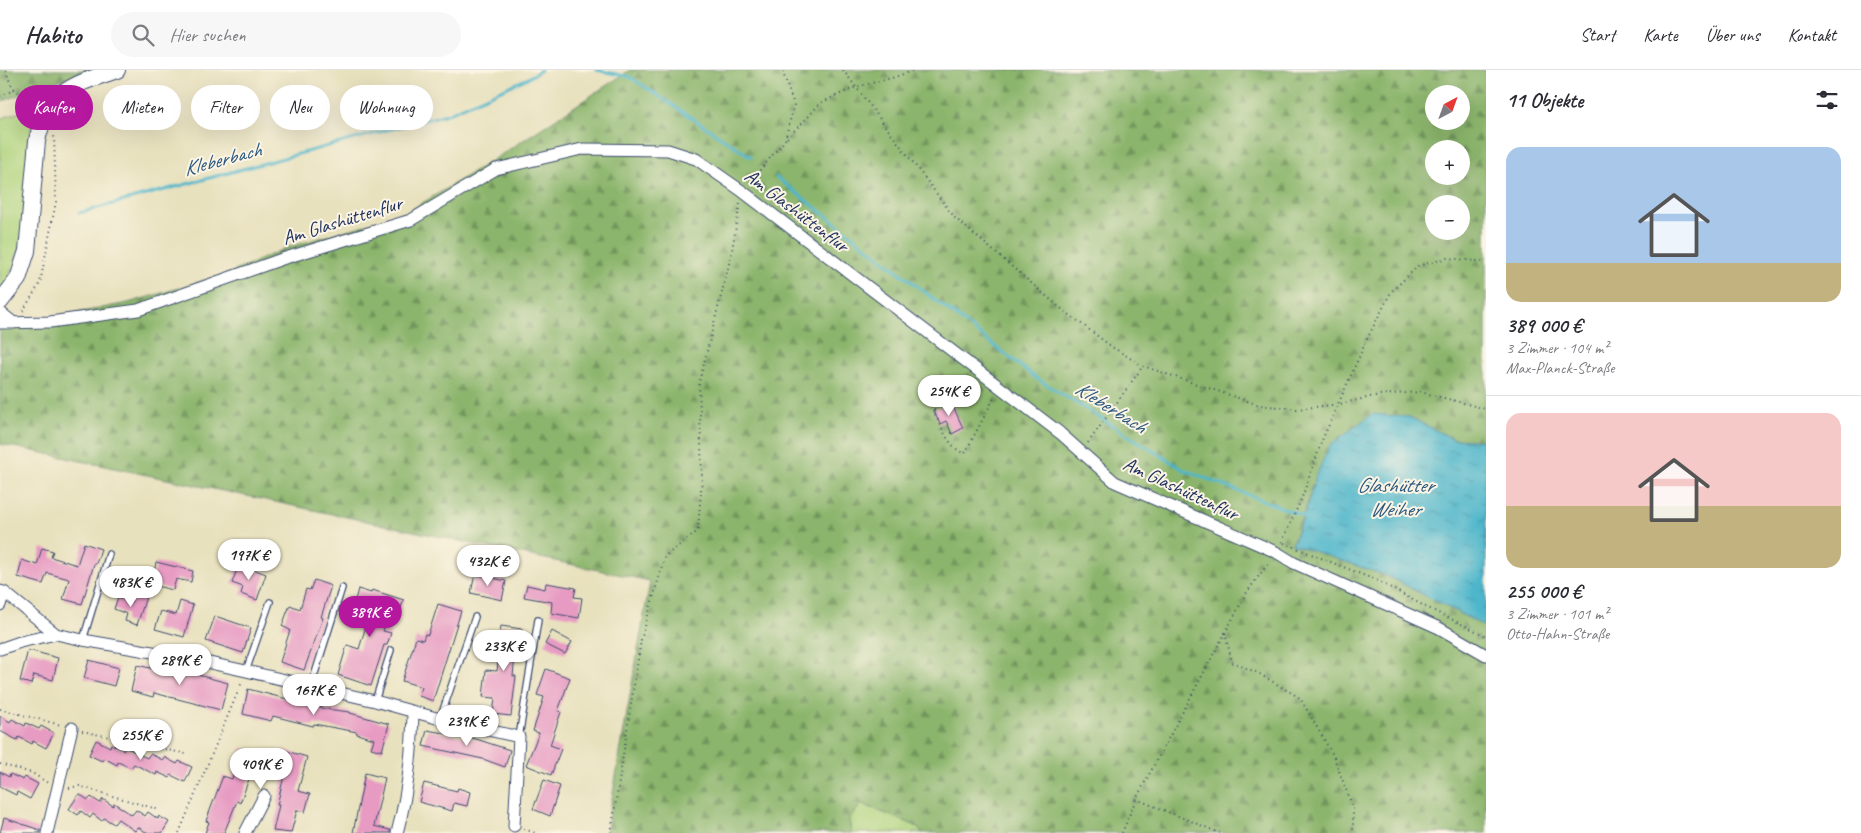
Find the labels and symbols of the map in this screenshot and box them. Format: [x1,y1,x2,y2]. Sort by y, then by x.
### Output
north arrow [1425,85,1470,130]
water label: Kleberbach [180,136,265,182]
street label: Am Glashüttenflur [740,163,855,259]
street label: Am Glashüttenflur [279,190,407,251]
pin: 254K € [908,374,990,417]
water label: Kleberbach [1071,375,1153,440]
street label: Am Glashüttenflur [1119,451,1244,527]
water label: Glashütter Weiher [1357,472,1436,522]
pin: 197K € [208,538,290,581]
pin: 432K € [447,544,529,587]
pin: 483K € [90,566,172,608]
pin: 389K € [329,596,411,638]
pin: 233K € [463,630,545,672]
pin: 289K € [139,644,221,686]
pin: 167K € [273,674,355,716]
pin: 239K € [426,704,508,747]
pin: 255K € [100,718,182,761]
pin: 409K € [220,748,302,790]

